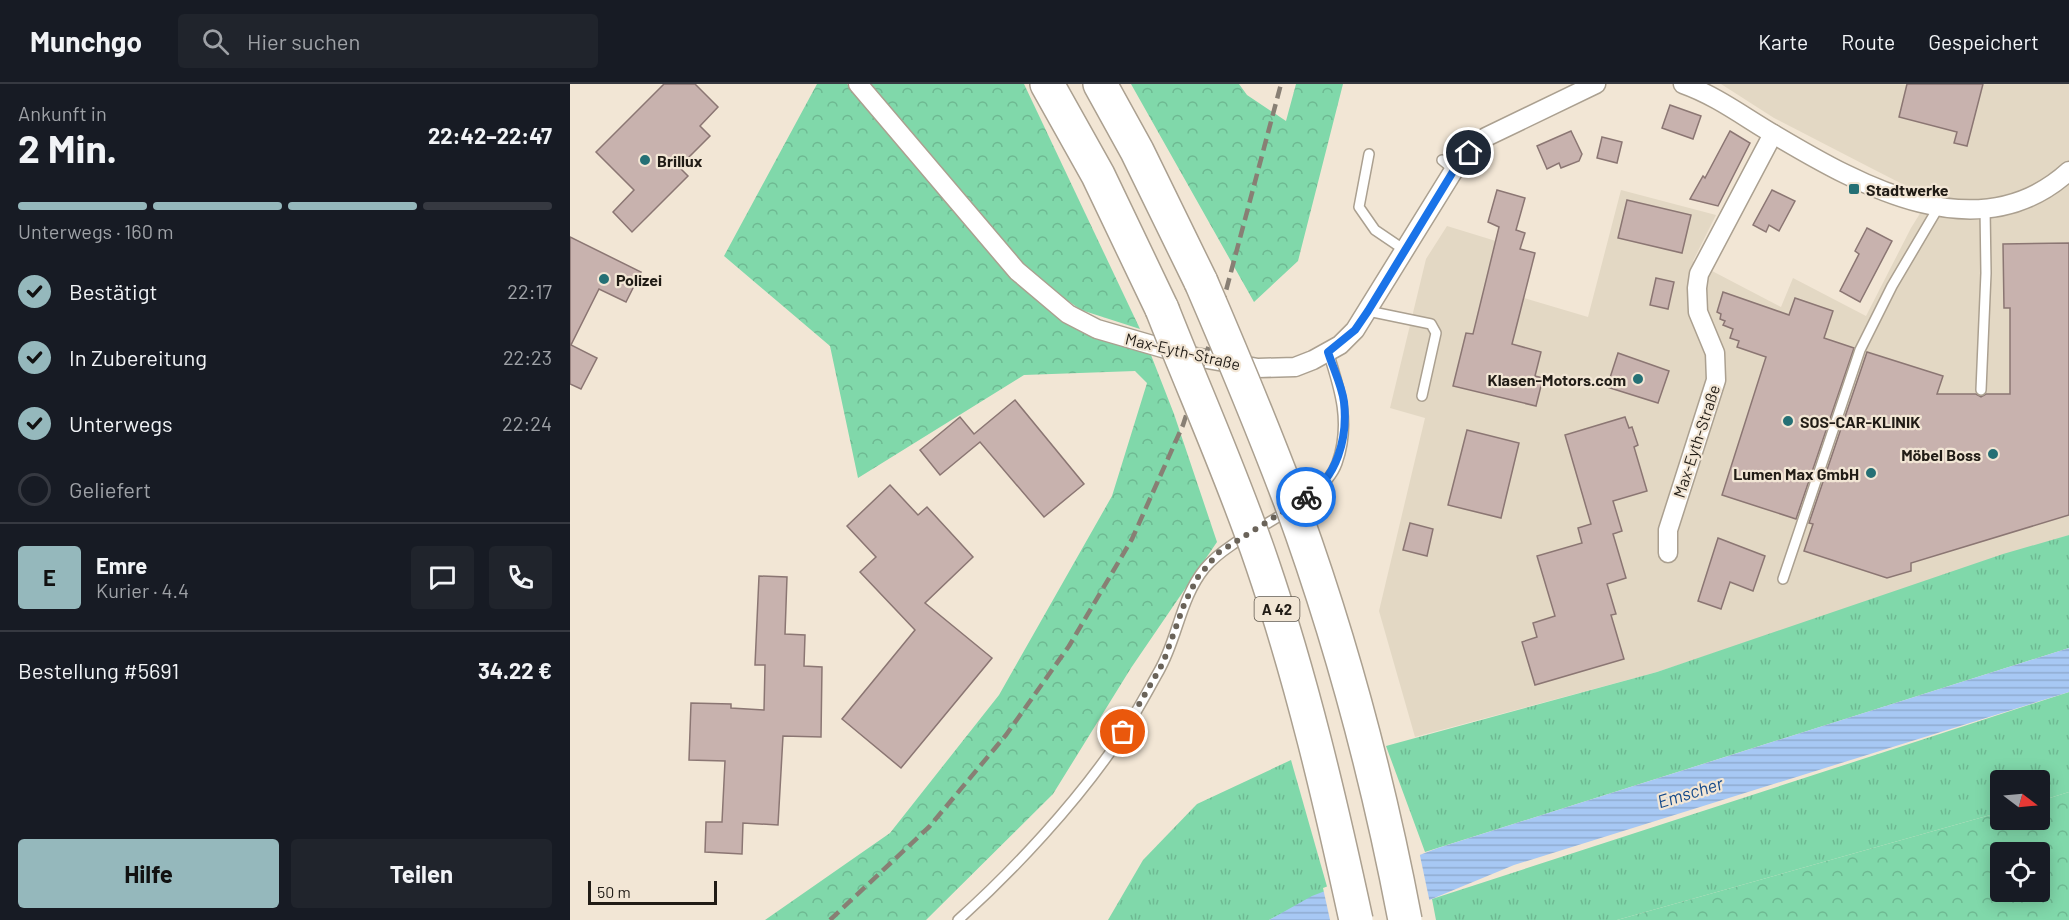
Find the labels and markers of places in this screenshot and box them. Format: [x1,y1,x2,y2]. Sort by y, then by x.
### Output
pin [1443,127,1494,178]
place label: Brillux [657,151,703,170]
marker: Brillux [638,153,652,167]
place label: Stadtwerke [1866,180,1949,199]
marker: Stadtwerke [1847,182,1861,196]
place label: Polizei [616,270,662,289]
marker: Polizei [597,272,611,286]
place label: Klasen-Motors.com [1488,370,1626,389]
marker: Klasen-Motors.com [1631,372,1645,386]
place label: SOS-CAR-KLINIK [1800,412,1920,431]
marker: SOS-CAR-KLINIK [1781,414,1795,428]
place label: Möbel Boss [1901,445,1981,464]
marker: Möbel Boss [1986,447,2000,461]
place label: Lumen Max GmbH [1733,464,1859,483]
marker: Lumen Max GmbH [1864,466,1878,480]
pin [1097,706,1148,757]

